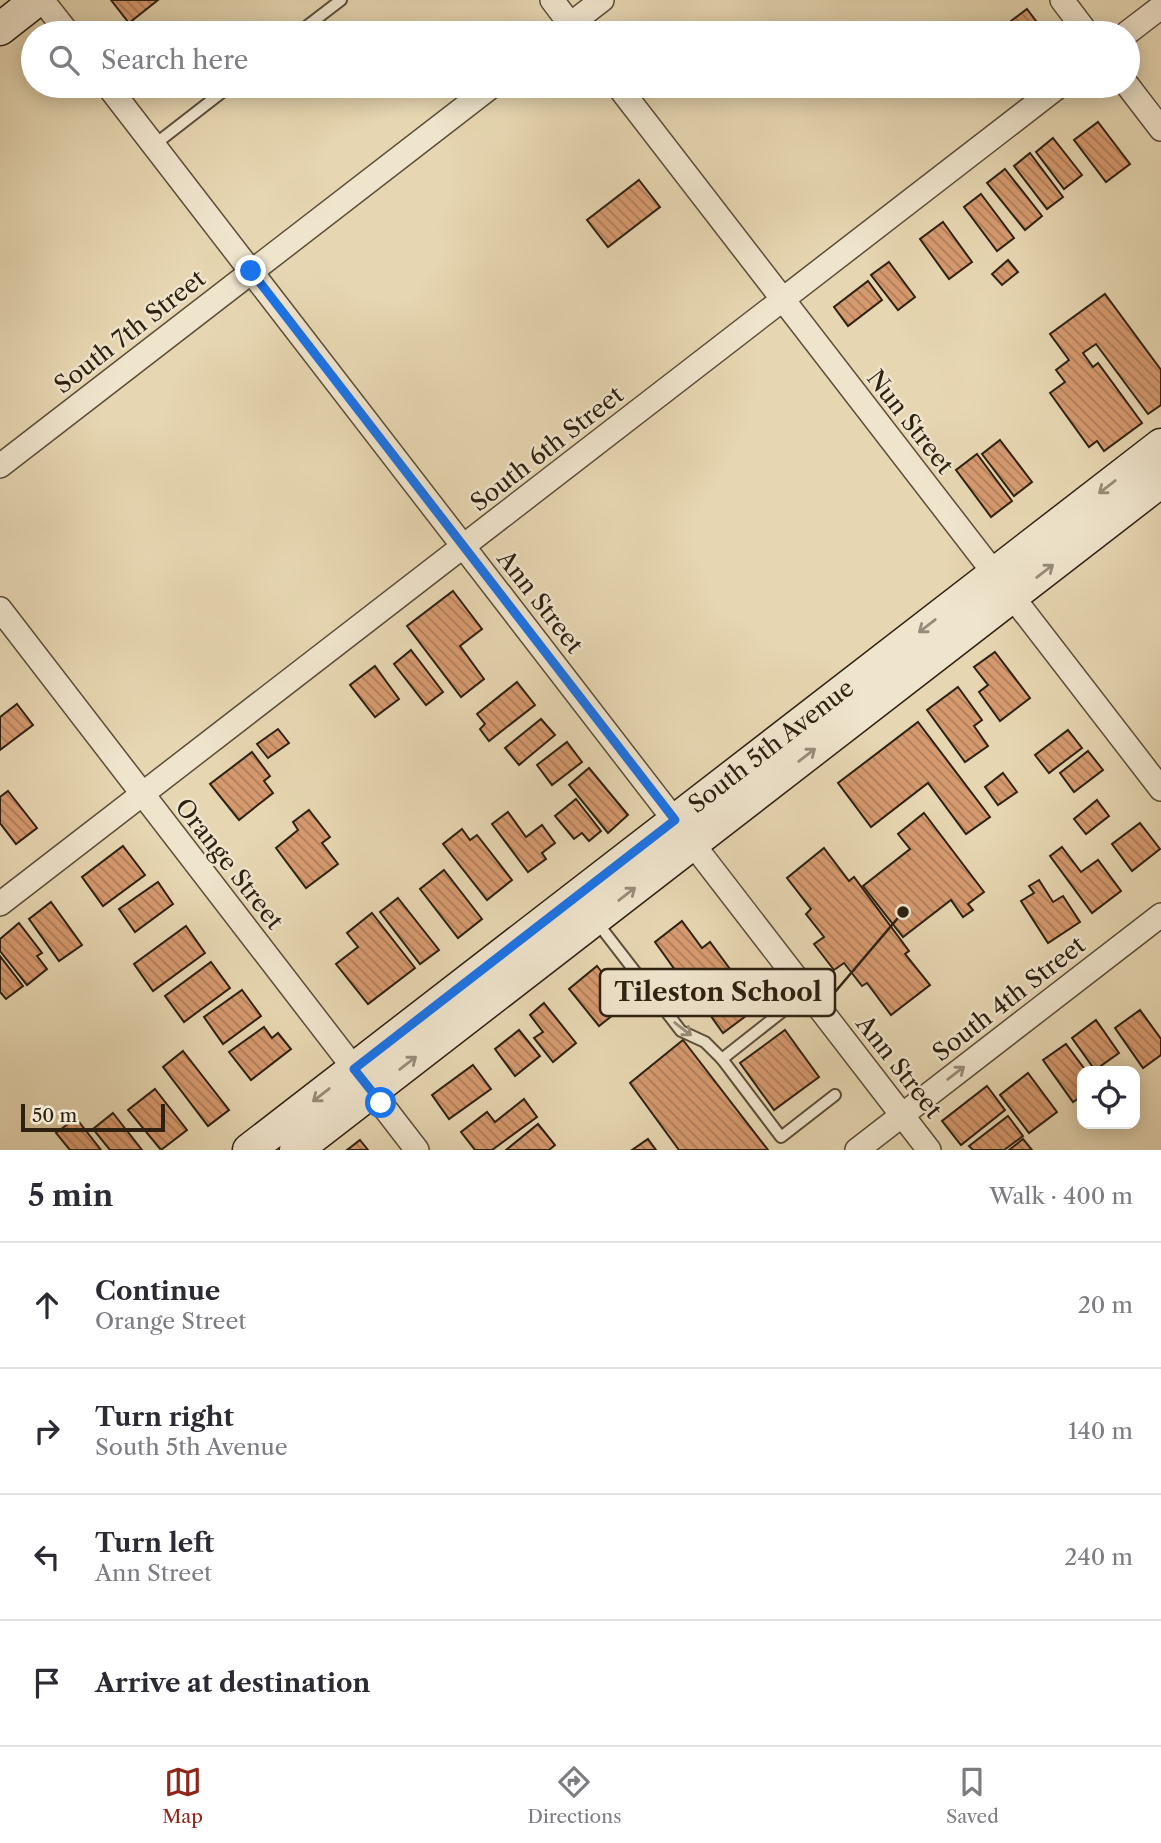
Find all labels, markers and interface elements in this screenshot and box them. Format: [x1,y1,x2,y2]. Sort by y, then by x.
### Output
search box [21,21,1140,98]
icon: search [45,41,83,79]
text: Search here [101,44,248,76]
route end [235,255,266,286]
street label: South 7th Street [48,263,211,400]
street label: Nun Street [861,364,960,480]
street label: South 6th Street [465,380,629,517]
one-way arrow [1098,479,1117,494]
street label: Ann Street [491,544,590,659]
one-way arrow [1035,563,1053,578]
one-way arrow [918,618,937,633]
street label: South 5th Avenue [682,673,859,819]
one-way arrow [797,748,815,763]
street label: Orange Street [169,792,290,935]
one-way arrow [617,887,635,902]
street label: South 4th Street [927,930,1091,1067]
callout: Tileston School [600,969,835,1016]
text: Tileston School [614,976,822,1008]
street label: Ann Street [850,1009,949,1124]
one-way arrow [673,1021,692,1036]
one-way arrow [398,1056,417,1071]
one-way arrow [947,1066,965,1081]
map controls [1077,1066,1140,1129]
button: locate [1077,1066,1140,1129]
one-way arrow [312,1087,330,1102]
route start [365,1087,396,1118]
scale bar [21,1101,164,1133]
text: 50 m [32,1104,77,1127]
text: 5 min [28,1177,113,1214]
text: Walk · 400 m [989,1182,1133,1210]
text: Continue [95,1275,220,1307]
icon: ahead [28,1286,66,1324]
text: 20 m [1078,1291,1133,1319]
text: Orange Street [95,1307,246,1335]
text: Turn right [95,1401,234,1433]
icon: right [28,1412,66,1450]
text: 140 m [1068,1417,1133,1445]
text: South 5th Avenue [95,1433,288,1461]
text: Turn left [95,1527,214,1559]
icon: left [28,1538,66,1576]
text: 240 m [1064,1543,1133,1571]
text: Ann Street [95,1559,212,1587]
icon: arrive [28,1664,66,1702]
text: Arrive at destination [95,1667,370,1699]
tab: Map [162,1763,203,1828]
tab: Directions [528,1763,621,1828]
tab: Saved [946,1763,999,1828]

